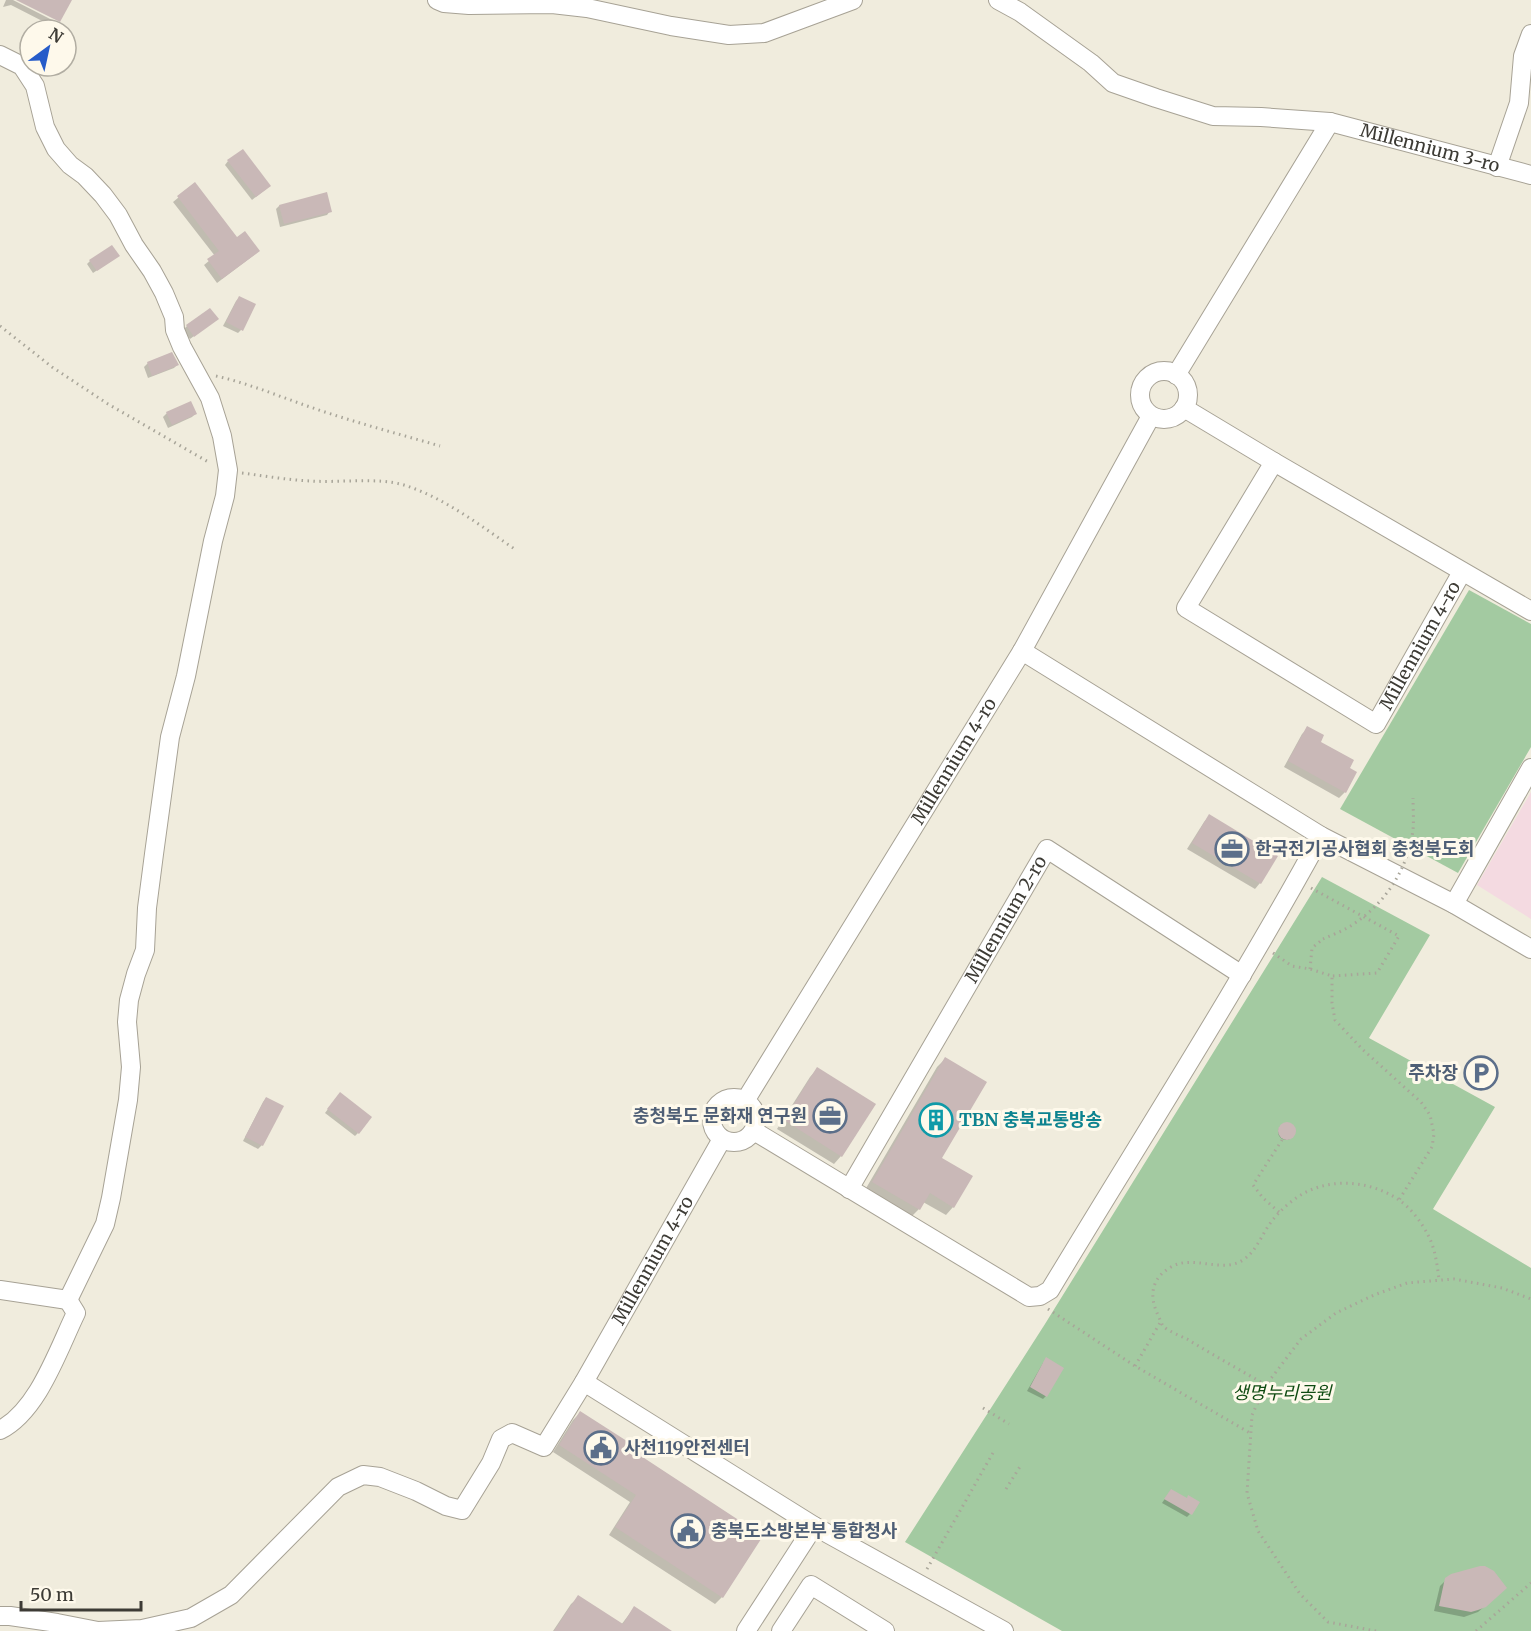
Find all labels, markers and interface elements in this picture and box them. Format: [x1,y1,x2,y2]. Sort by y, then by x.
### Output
north arrow [18,18,78,78]
text: N [45,24,67,47]
street label: Millennium 3-ro [1358,118,1502,177]
street label: Millennium 4-ro [1374,577,1465,714]
street label: Millennium 4-ro [906,693,1001,828]
office icon: 한국전기공사협회 충청북도회 [1214,831,1250,867]
place label: 한국전기공사협회 충청북도회 [1255,837,1475,860]
street label: Millennium 2-ro [960,851,1052,987]
parking icon: 주차장 [1463,1055,1499,1091]
place label: 주차장 [1408,1061,1458,1084]
office icon: 충청북도 문화재 연구원 [812,1098,848,1134]
building icon: TBN 충북교통방송 [918,1102,954,1138]
place label: 충청북도 문화재 연구원 [633,1104,807,1127]
place label: TBN 충북교통방송 [959,1108,1102,1131]
street label: Millennium 4-ro [607,1192,698,1329]
park label: 생명누리공원 [1232,1381,1333,1404]
public building icon: 사천119안전센터 [583,1430,619,1466]
place label: 사천119안전센터 [624,1436,750,1459]
public building icon: 충북도소방본부 통합청사 [670,1513,706,1549]
place label: 충북도소방본부 통합청사 [711,1519,898,1542]
scale bar [21,1574,141,1612]
text: 50 m [30,1583,74,1606]

